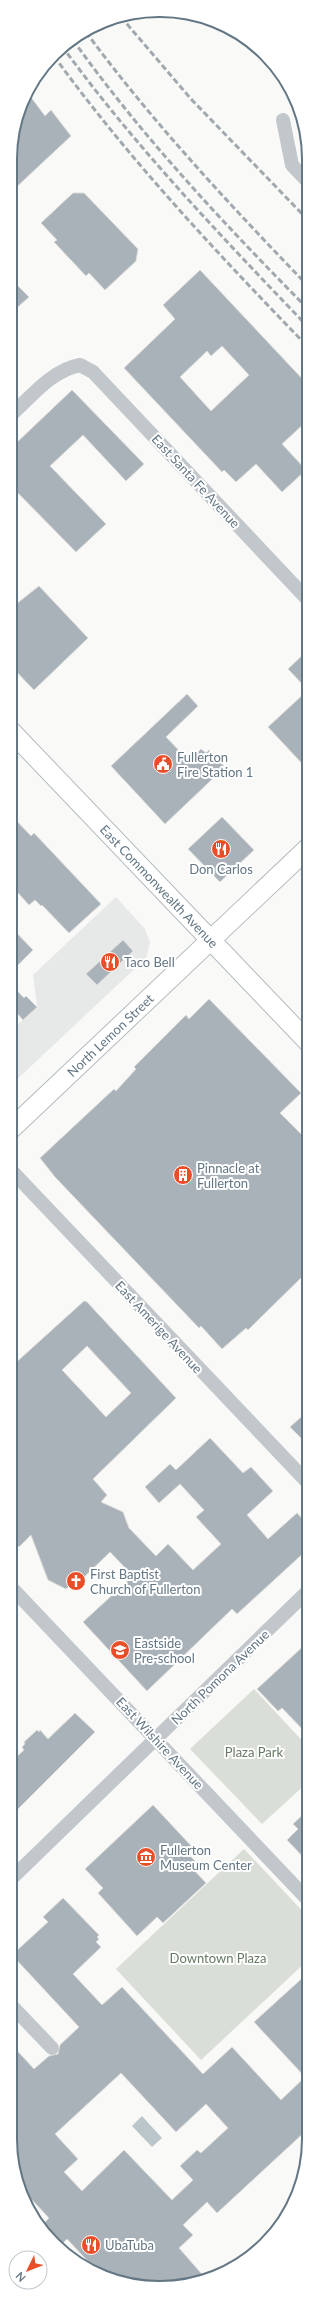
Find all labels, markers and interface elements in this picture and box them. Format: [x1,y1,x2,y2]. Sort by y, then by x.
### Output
street label: East Santa Fe Avenue [149,431,244,531]
place label: Fullerton Fire Station 1 [177,749,253,780]
public building icon: Fullerton Fire Station 1 [152,753,174,775]
street label: East Commonwealth Avenue [97,821,222,951]
restaurant icon: Don Carlos [210,838,232,860]
place label: Don Carlos [189,861,253,877]
restaurant icon: Taco Bell [99,951,121,973]
place label: Taco Bell [124,954,175,970]
street label: North Lemon Street [64,990,157,1080]
place label: Pinnacle at Fullerton [197,1160,260,1191]
building icon: Pinnacle at Fullerton [172,1164,194,1186]
street label: East Amerige Avenue [112,1277,206,1377]
place label: First Baptist Church of Fullerton [90,1566,200,1597]
church icon: First Baptist Church of Fullerton [65,1570,87,1592]
street label: North Pomona Avenue [168,1626,272,1728]
place label: Eastside Pre-school [134,1635,195,1666]
school or university icon: Eastside Pre-school [109,1639,131,1661]
street label: East Wilshire Avenue [113,1694,207,1793]
park label: Plaza Park [225,1744,284,1760]
place label: Fullerton Museum Center [160,1842,252,1873]
museum icon: Fullerton Museum Center [135,1846,157,1868]
park label: Downtown Plaza [170,1950,266,1966]
restaurant icon: UbaTuba [80,2234,102,2256]
place label: UbaTuba [105,2237,154,2253]
north arrow [8,2250,48,2290]
text: N [13,2270,28,2285]

